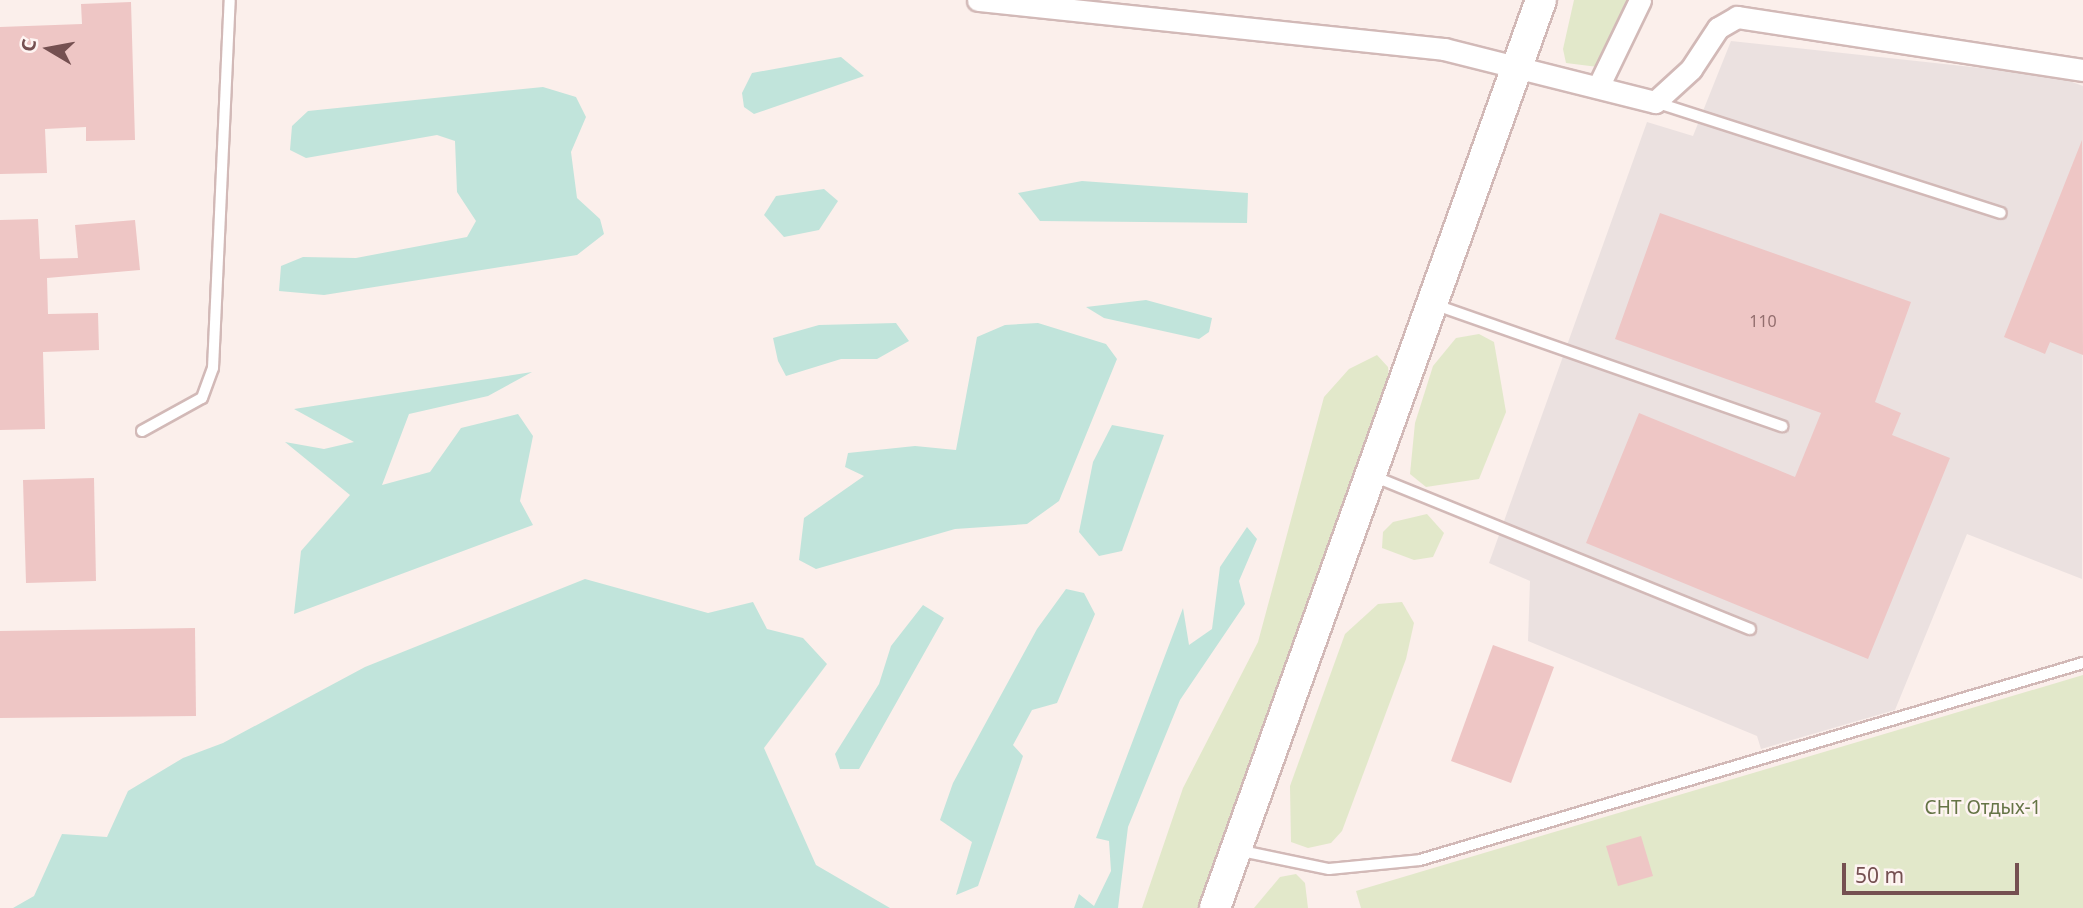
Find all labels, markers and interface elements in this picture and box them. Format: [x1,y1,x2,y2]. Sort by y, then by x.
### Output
north arrow [14,14,84,84]
text: С [14,37,42,54]
house number: 110 [1749,311,1777,331]
park label: СНТ Отдых-1 [1925,797,2041,819]
scale bar [1845,848,2022,892]
text: 50 m [1855,861,1904,889]

